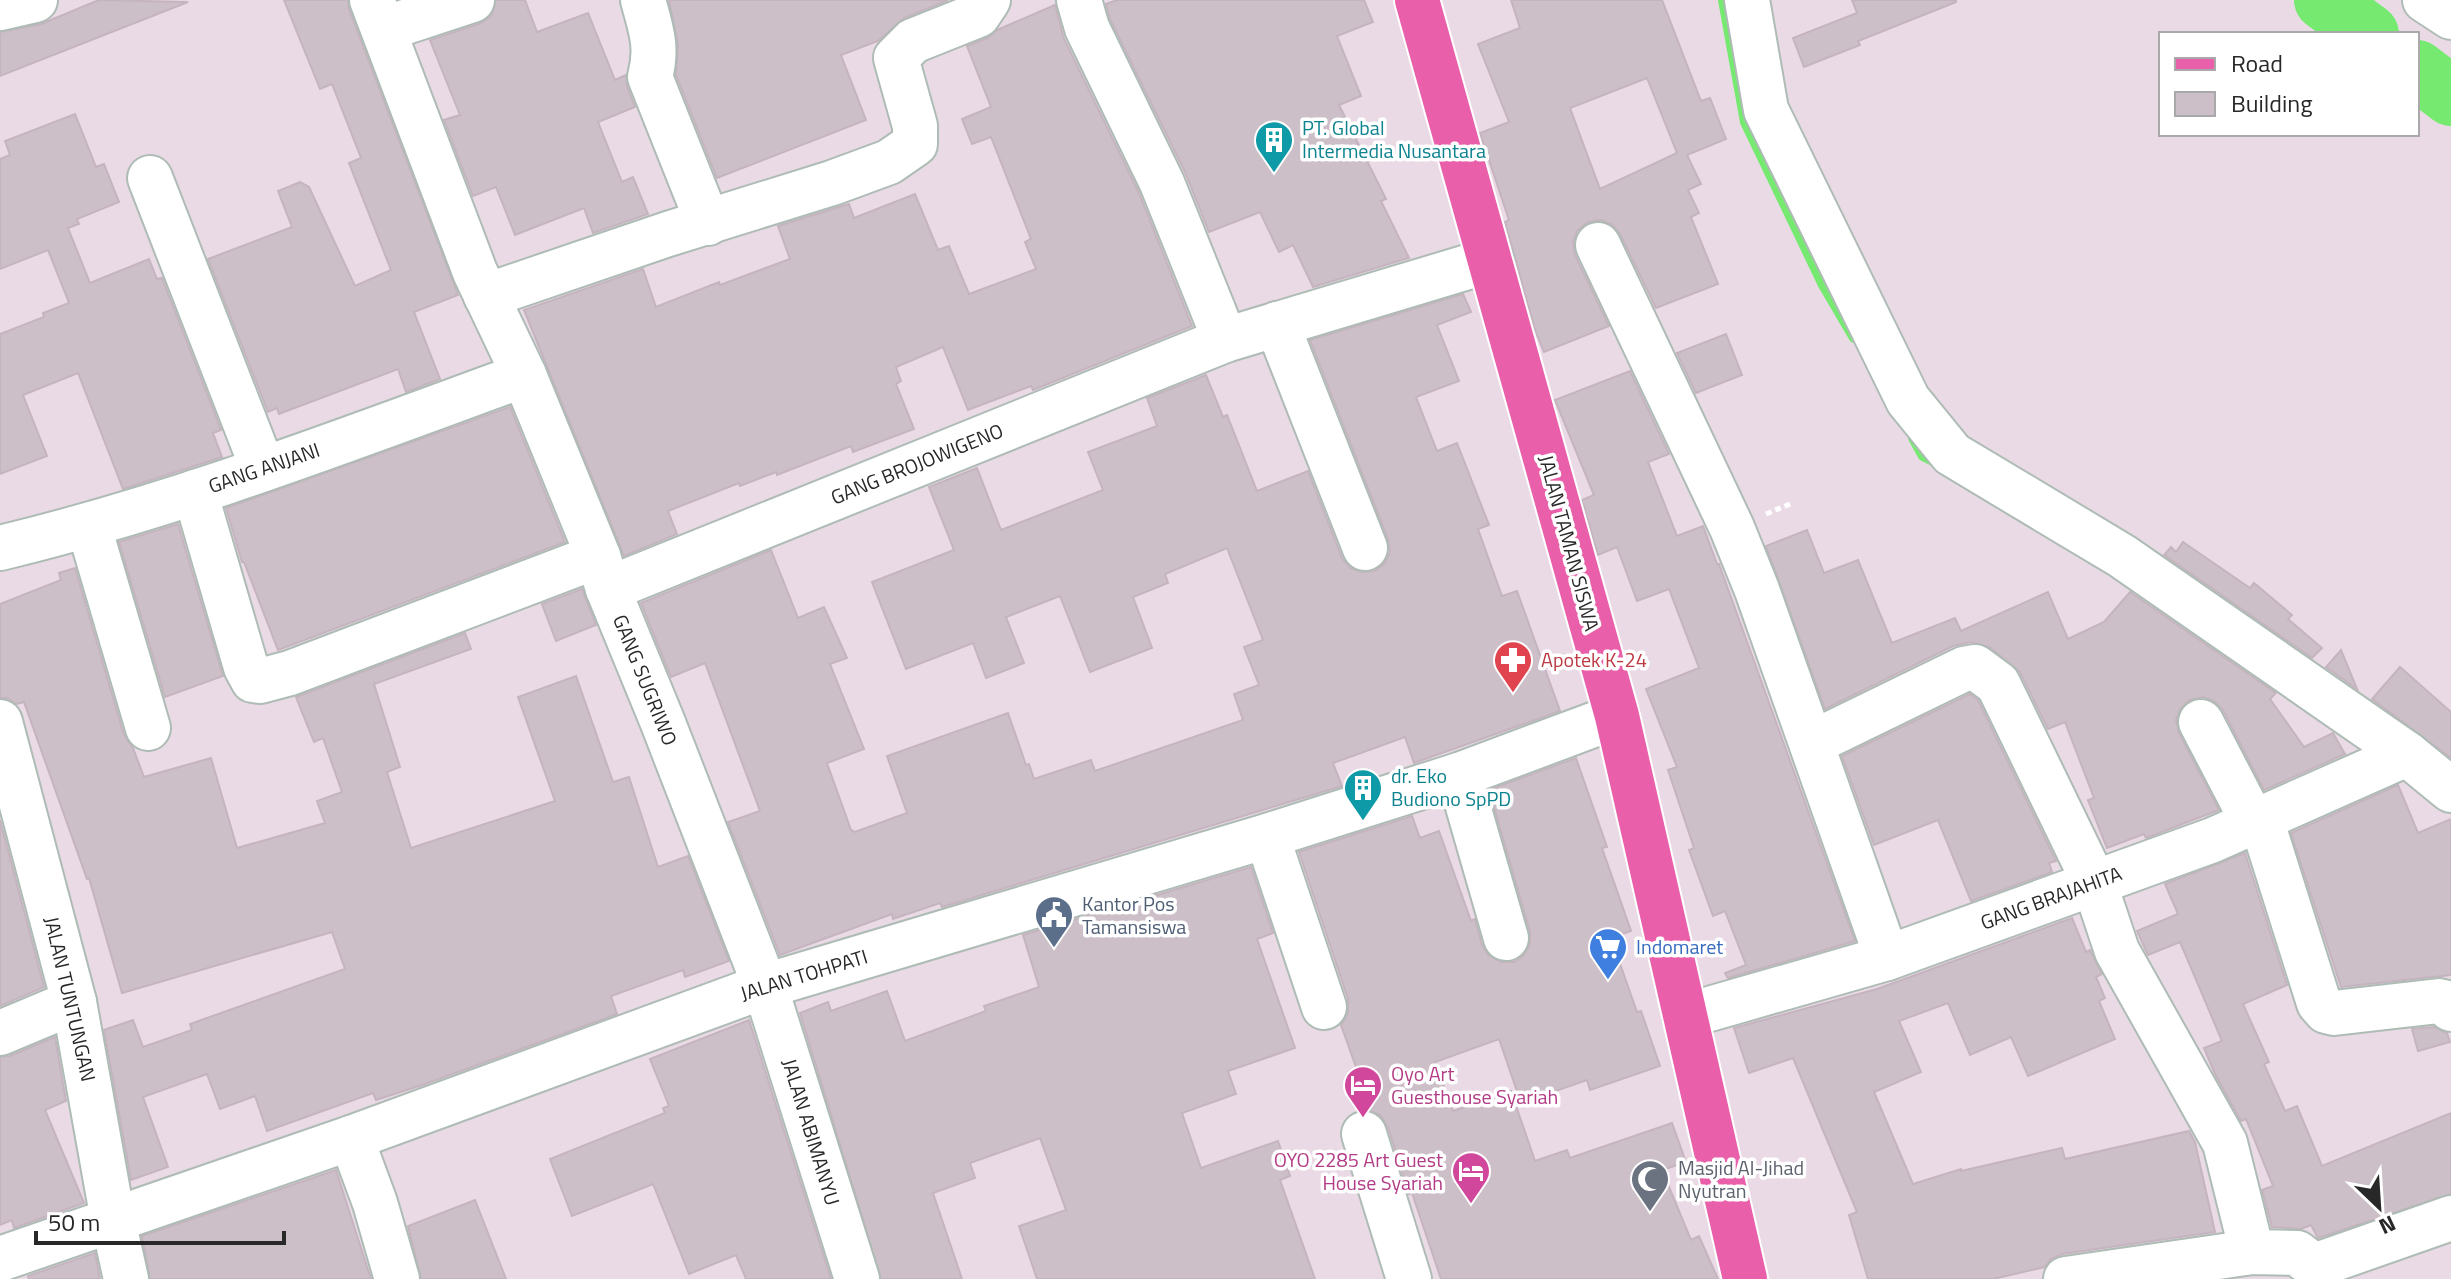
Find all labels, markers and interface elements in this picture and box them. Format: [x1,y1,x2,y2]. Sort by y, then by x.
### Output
legend [2159,32,2419,136]
text: Road [2231,45,2283,81]
text: Building [2231,85,2313,121]
place label: PT. Global Intermedia Nusantara [1302,112,1486,166]
building icon: PT. Global Intermedia Nusantara [1253,119,1295,174]
street label: GANG BROJOWIGENO [826,415,1008,512]
street label: GANG ANJANI [204,434,324,501]
street label: JALAN TAMAN SISWA [1531,451,1608,634]
street label: GANG SUGRIWO [605,610,686,750]
pharmacy icon: Apotek K-24 [1492,639,1534,694]
place label: Apotek K-24 [1541,644,1647,675]
place label: dr. Eko Budiono SpPD [1391,760,1511,814]
building icon: dr. Eko Budiono SpPD [1342,767,1384,822]
street label: GANG BRAJAHITA [1976,858,2126,937]
place label: Kantor Pos Tamansiswa [1082,888,1186,942]
public building icon: Kantor Pos Tamansiswa [1033,894,1075,949]
street label: JALAN TUNTUNGAN [36,913,105,1085]
supermarket icon: Indomaret [1587,926,1629,981]
place label: Indomaret [1636,931,1723,962]
street label: JALAN TOHPATI [736,940,871,1009]
street label: JALAN ABIMANYU [774,1055,849,1209]
place label: Oyo Art Guesthouse Syariah [1391,1058,1558,1112]
hotel icon: Oyo Art Guesthouse Syariah [1342,1064,1384,1119]
place label: OYO 2285 Art Guest House Syariah [1274,1144,1443,1198]
hotel icon: OYO 2285 Art Guest House Syariah [1450,1150,1492,1205]
place label: Masjid Al-Jihad Nyutran [1678,1152,1804,1206]
mosque icon: Masjid Al-Jihad Nyutran [1629,1158,1671,1213]
north arrow [2339,1167,2419,1247]
scale bar [36,1195,284,1245]
text: 50 m [48,1204,100,1240]
text: N [2373,1206,2402,1244]

